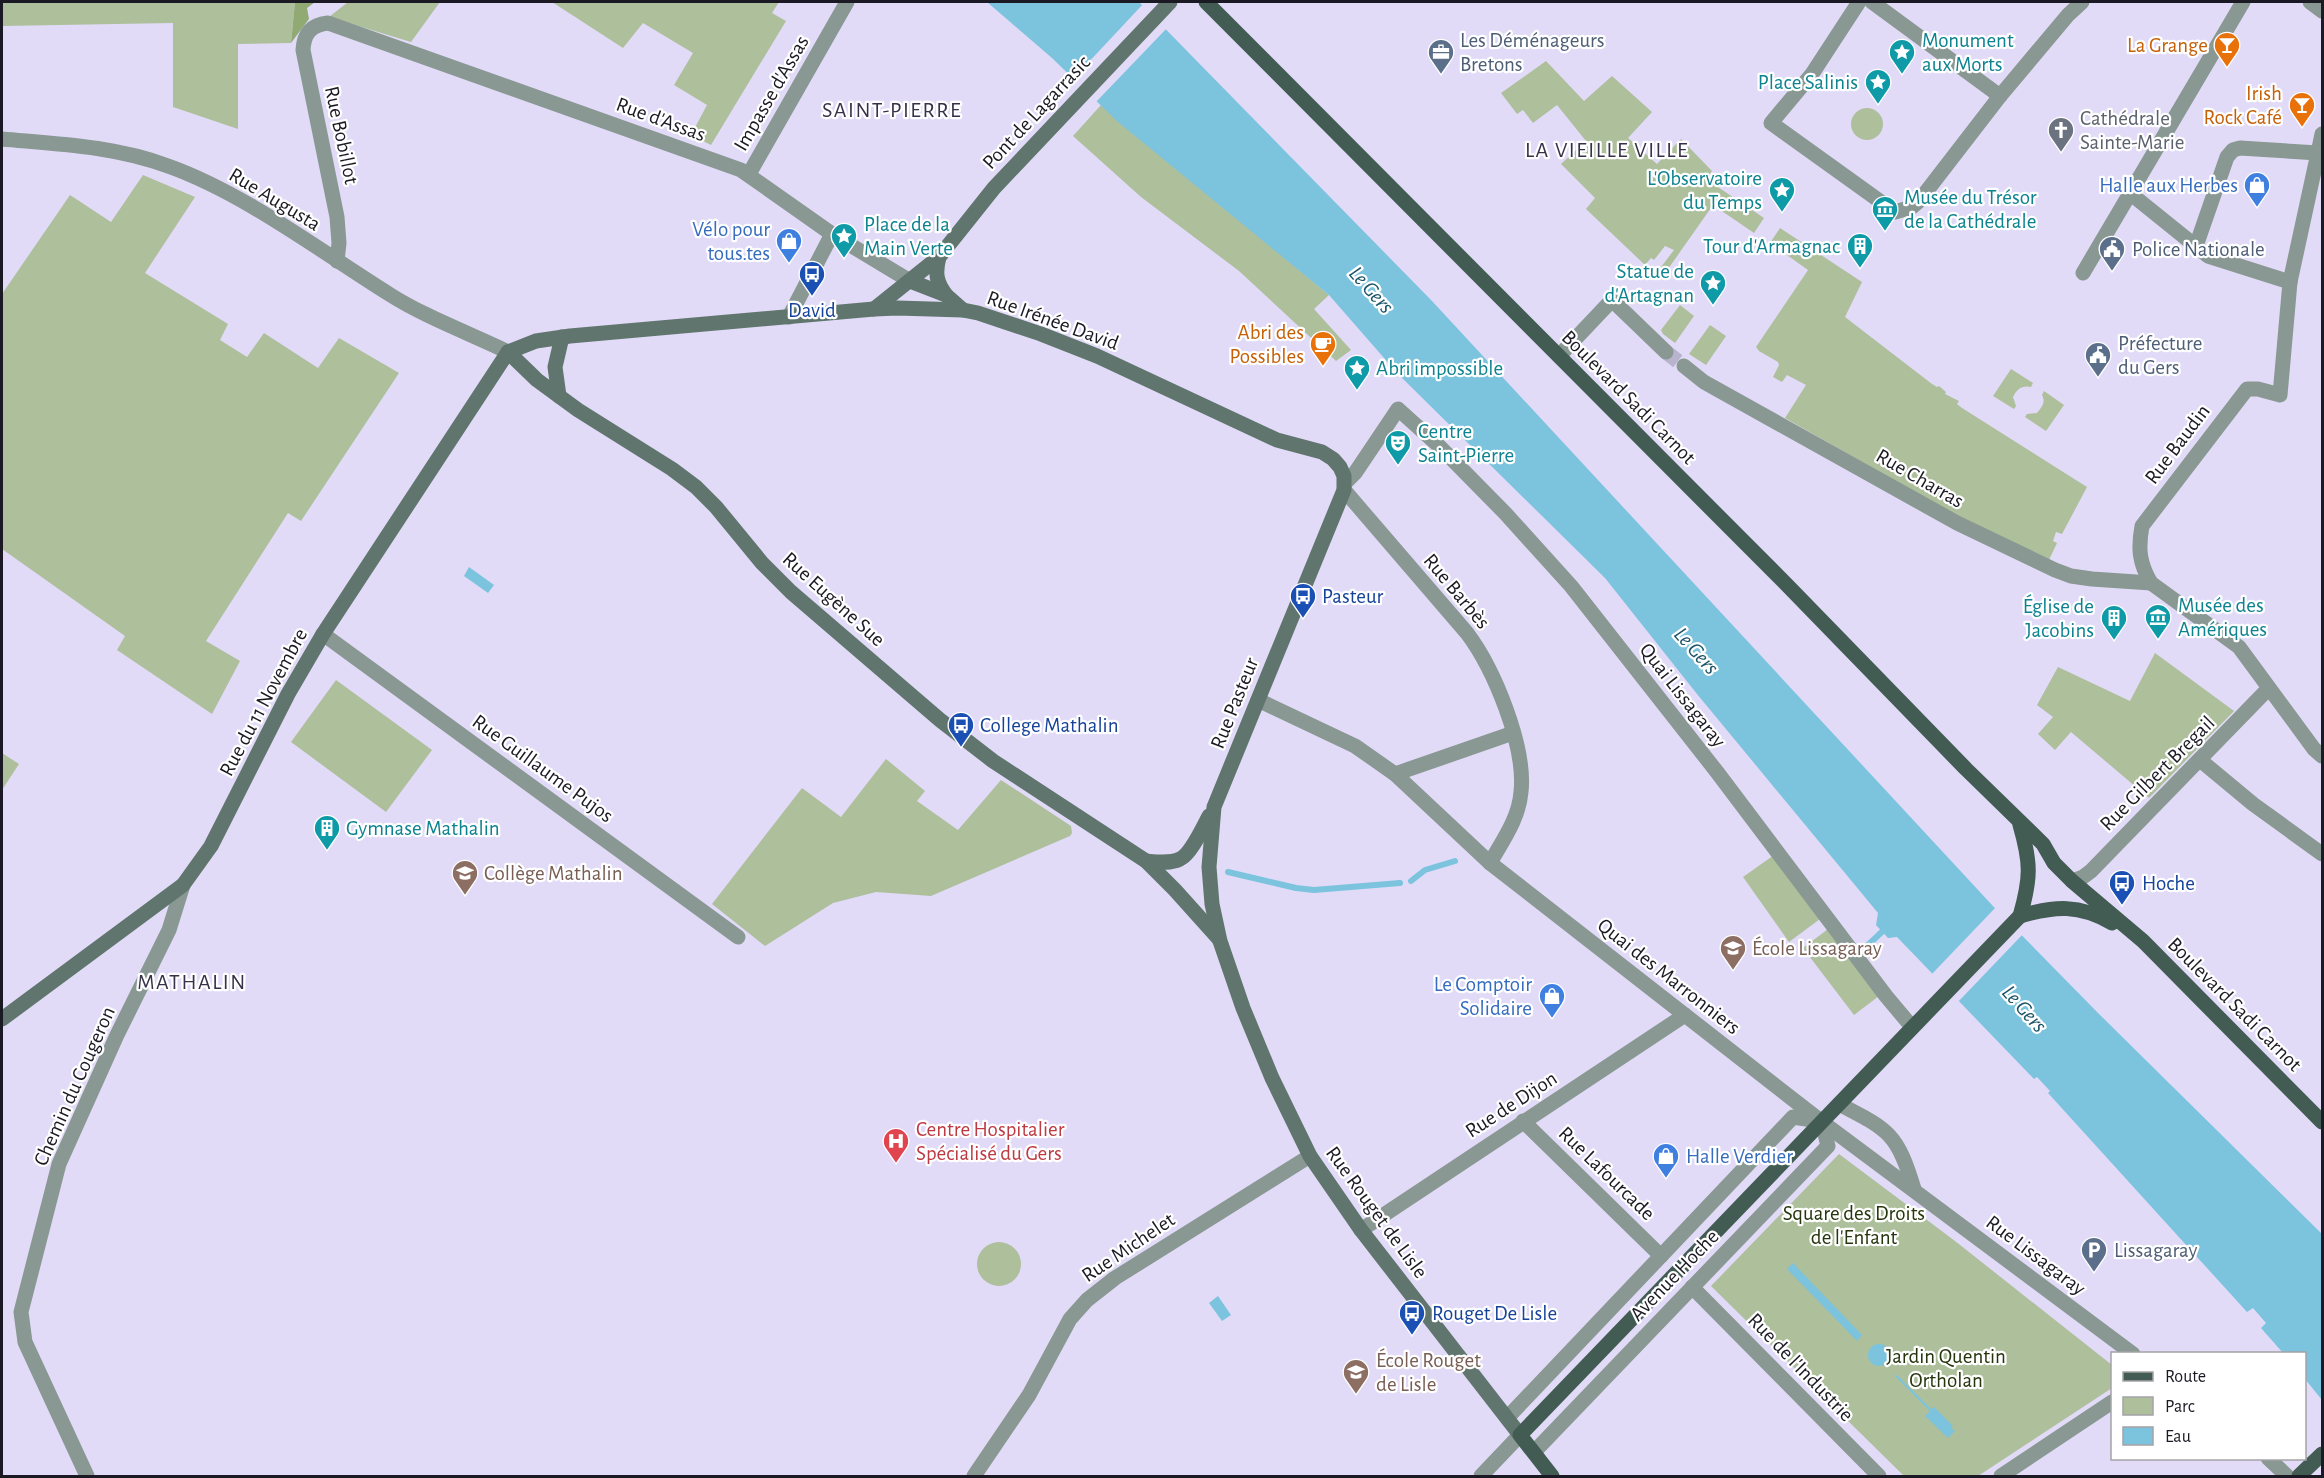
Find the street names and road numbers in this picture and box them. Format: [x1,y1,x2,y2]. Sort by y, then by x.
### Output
street label: Impasse d'Assas [730,32,813,155]
street label: Pont de Lagarrasic [979,51,1094,173]
street label: Rue Bobillot [321,84,362,186]
street label: Rue d'Assas [613,94,708,145]
street label: Rue Augusta [225,164,324,235]
street label: Rue Irénée David [984,287,1122,354]
street label: Boulevard Sadi Carnot [1558,326,1700,469]
street label: Rue Baudin [2141,401,2214,488]
street label: Rue Charras [1872,445,1967,512]
street label: Rue Eugène Sue [778,548,889,651]
street label: Rue Barbès [1419,550,1494,633]
street label: Rue du 11 Novembre [216,625,311,780]
street label: Quai Lissagaray [1636,639,1730,751]
street label: Rue Pasteur [1207,654,1262,752]
street label: Rue Guillaume Pujos [468,710,617,826]
street label: Rue Gilbert Bregail [2096,712,2219,835]
street label: Quai des Marronniers [1593,914,1744,1038]
street label: Boulevard Sadi Carnot [2164,933,2306,1076]
street label: Chemin du Cougeron [30,1003,119,1169]
street label: Rue de Dijon [1462,1067,1561,1142]
street label: Rue Lafourcade [1554,1122,1659,1224]
street label: Rue Rouget de Lisle [1322,1142,1431,1282]
street label: Rue Michelet [1078,1209,1179,1286]
street label: Rue Lissagaray [1982,1211,2089,1299]
street label: Avenue Hoche [1626,1226,1723,1325]
street label: Rue de l'Industrie [1744,1309,1857,1426]

